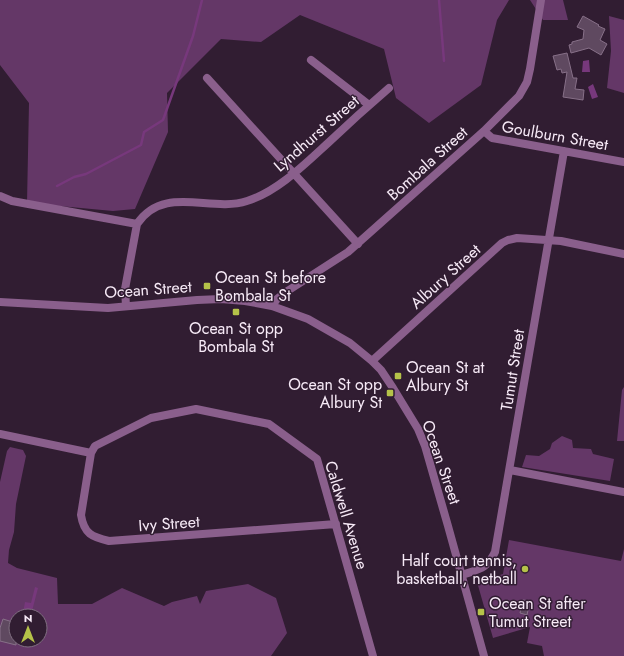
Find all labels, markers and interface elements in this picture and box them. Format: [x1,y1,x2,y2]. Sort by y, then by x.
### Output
street label: Lyndhurst Street [269,90,364,177]
street label: Goulburn Street [500,115,610,156]
street label: Bombala Street [382,121,473,206]
street label: Albury Street [405,238,486,314]
place label: Ocean St before Bombala St [215,266,326,307]
street label: Ocean Street [104,275,193,304]
marker: Ocean St before Bombala St [202,281,212,291]
marker: Ocean St opp Bombala St [231,307,241,317]
place label: Ocean St opp Bombala St [189,317,283,358]
street label: Tumut Street [495,328,530,413]
place label: Ocean St at Albury St [406,356,485,397]
marker: Ocean St at Albury St [393,371,403,381]
place label: Ocean St opp Albury St [288,373,382,414]
marker: Ocean St opp Albury St [385,388,395,398]
street label: Ocean Street [416,417,467,507]
street label: Caldwell Avenue [319,458,374,572]
street label: Ivy Street [138,510,201,537]
place label: Half court tennis, basketball, netball [396,549,517,590]
marker: Half court tennis, basketball, netball [520,564,530,574]
place label: Ocean St after Tumut Street [489,592,586,633]
marker: Ocean St after Tumut Street [476,607,486,617]
north arrow [8,608,48,648]
text: N [24,610,32,626]

